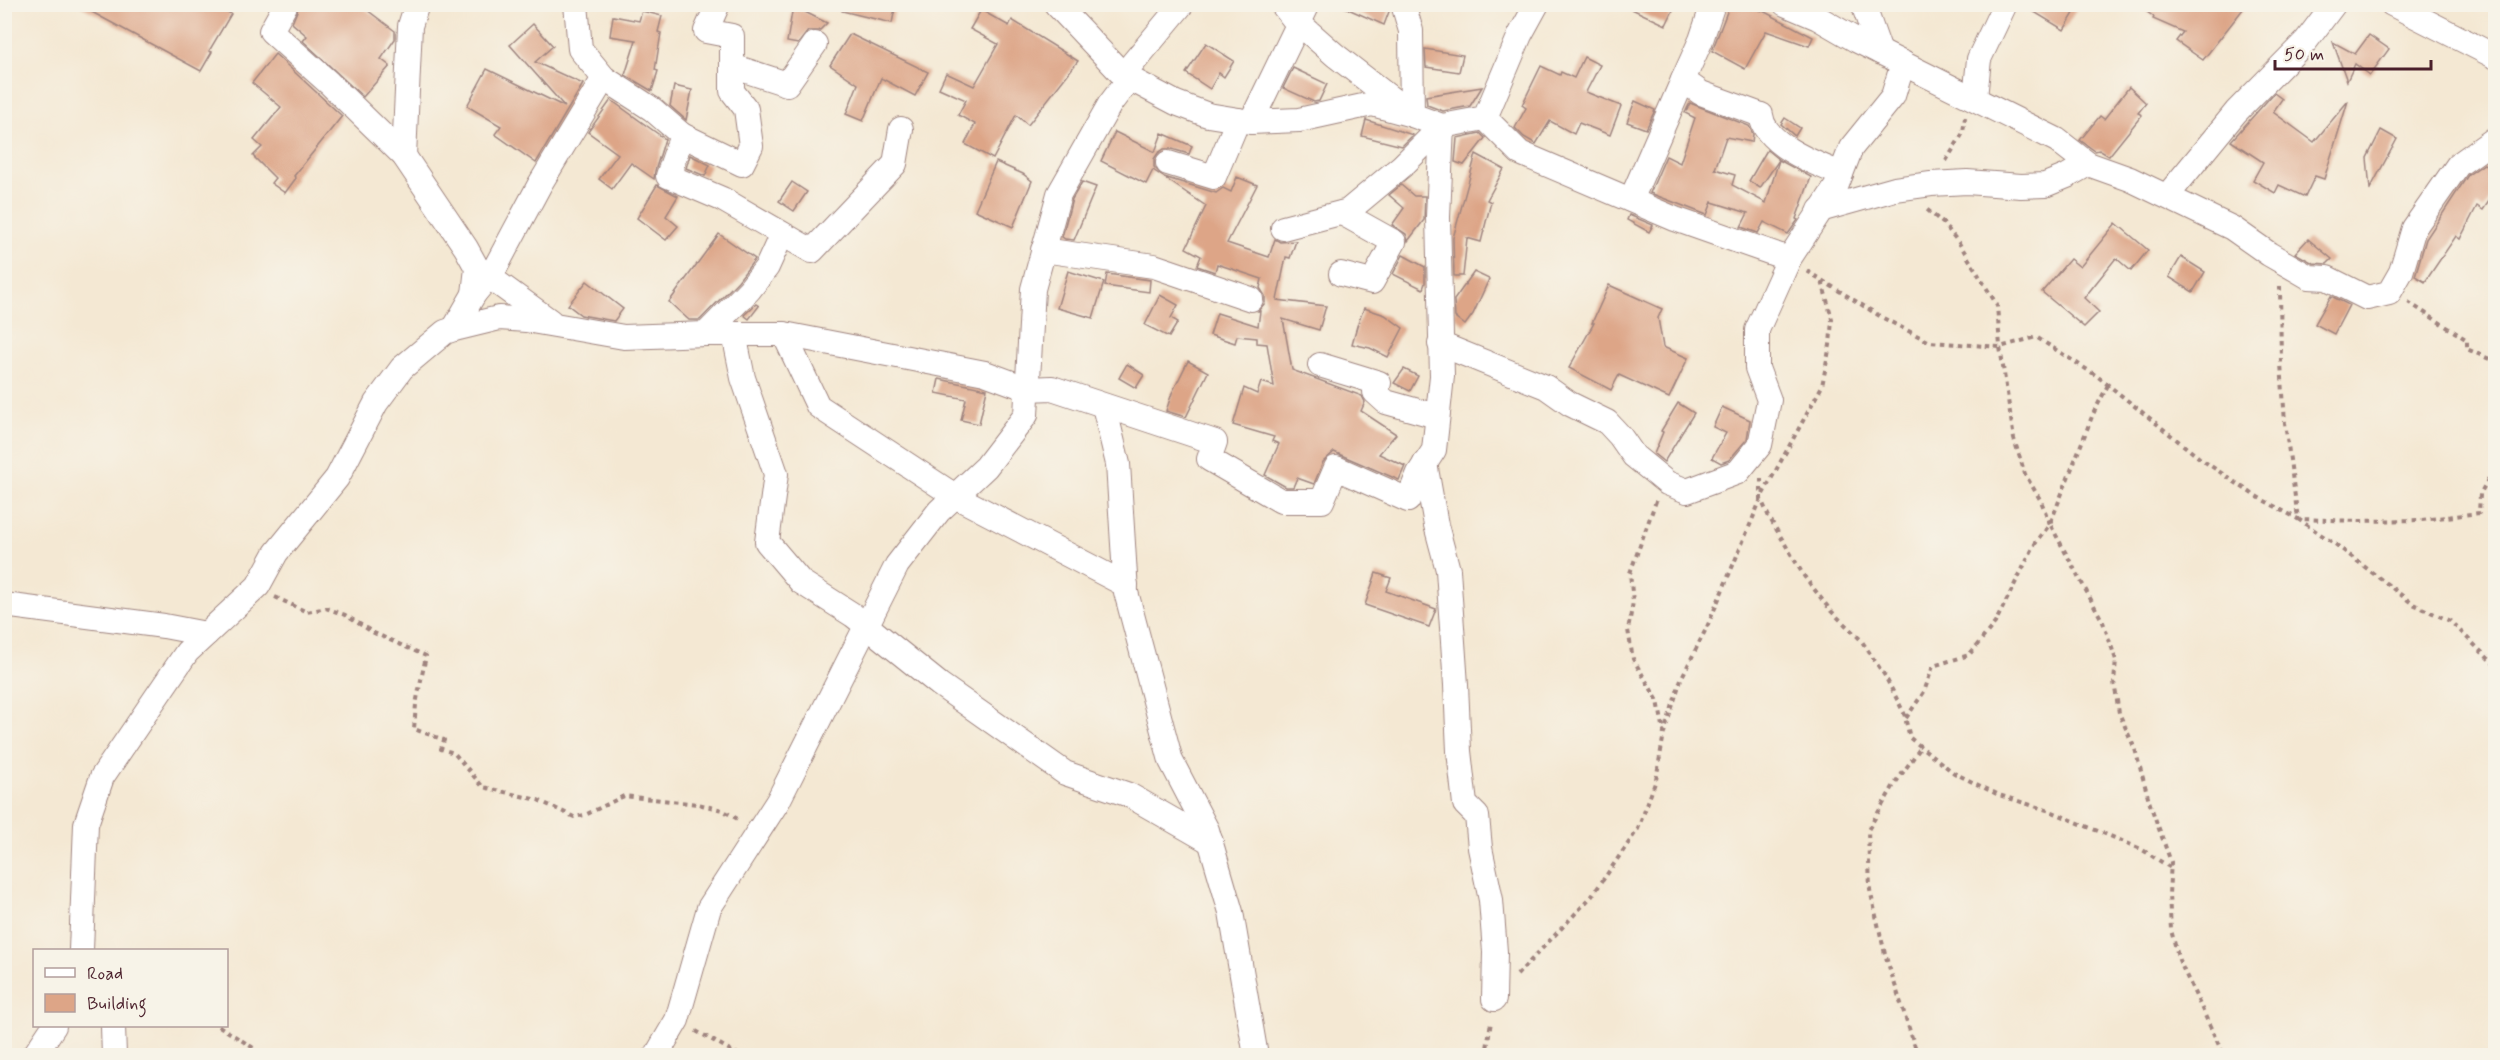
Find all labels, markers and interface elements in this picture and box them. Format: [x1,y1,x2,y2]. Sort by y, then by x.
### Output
scale bar [2275,33,2431,71]
text: 50 m [2284,43,2324,67]
legend [33,949,228,1027]
text: Road [87,962,123,986]
text: Building [87,992,147,1018]

